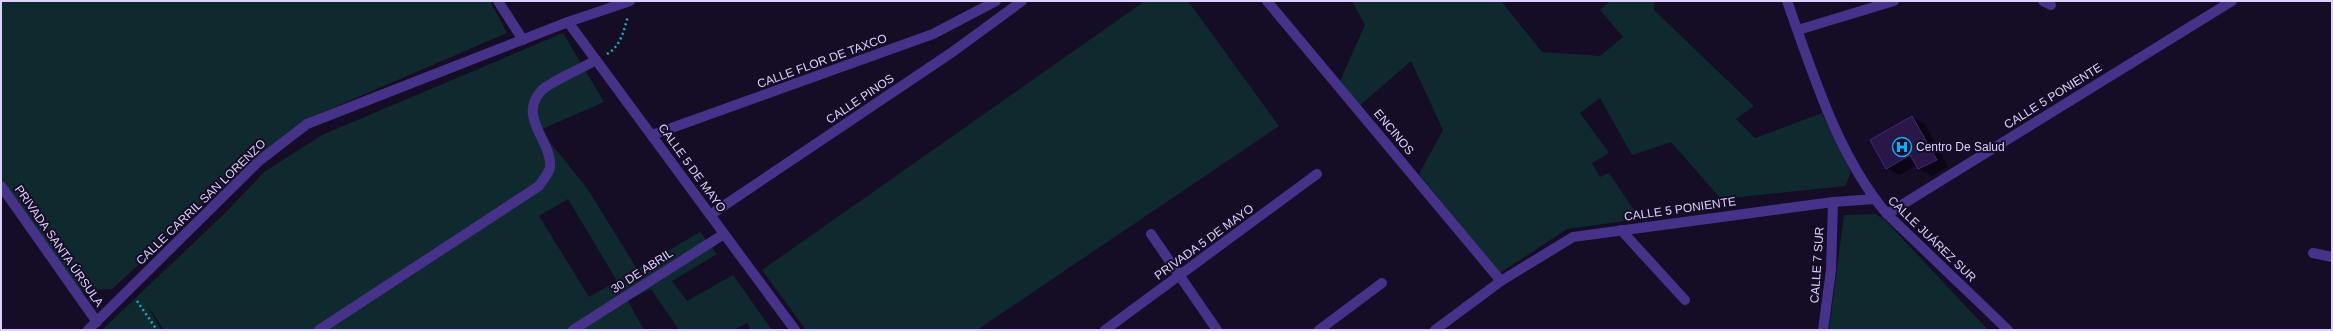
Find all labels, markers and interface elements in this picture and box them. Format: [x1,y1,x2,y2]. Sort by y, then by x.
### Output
street label: CALLE FLOR DE TAXCO [755,31,889,91]
street label: CALLE 5 PONIENTE [2001,60,2105,132]
street label: CALLE PINOS [823,71,897,127]
street label: ENCINOS [1371,107,1417,157]
street label: CALLE 5 DE MAYO [655,121,729,215]
street label: CALLE CARRIL SAN LORENZO [133,136,269,268]
hospital icon: Centro De Salud [1891,136,1913,158]
place label: Centro De Salud [1916,140,2005,154]
street label: PRIVADA SANTA ÚRSULA [12,182,107,309]
street label: CALLE JUÁREZ SUR [1885,193,1980,285]
street label: CALLE 5 PONIENTE [1623,194,1737,224]
street label: PRIVADA 5 DE MAYO [1152,201,1256,283]
street label: CALLE 7 SUR [1807,226,1827,304]
street label: 30 DE ABRIL [609,246,676,296]

